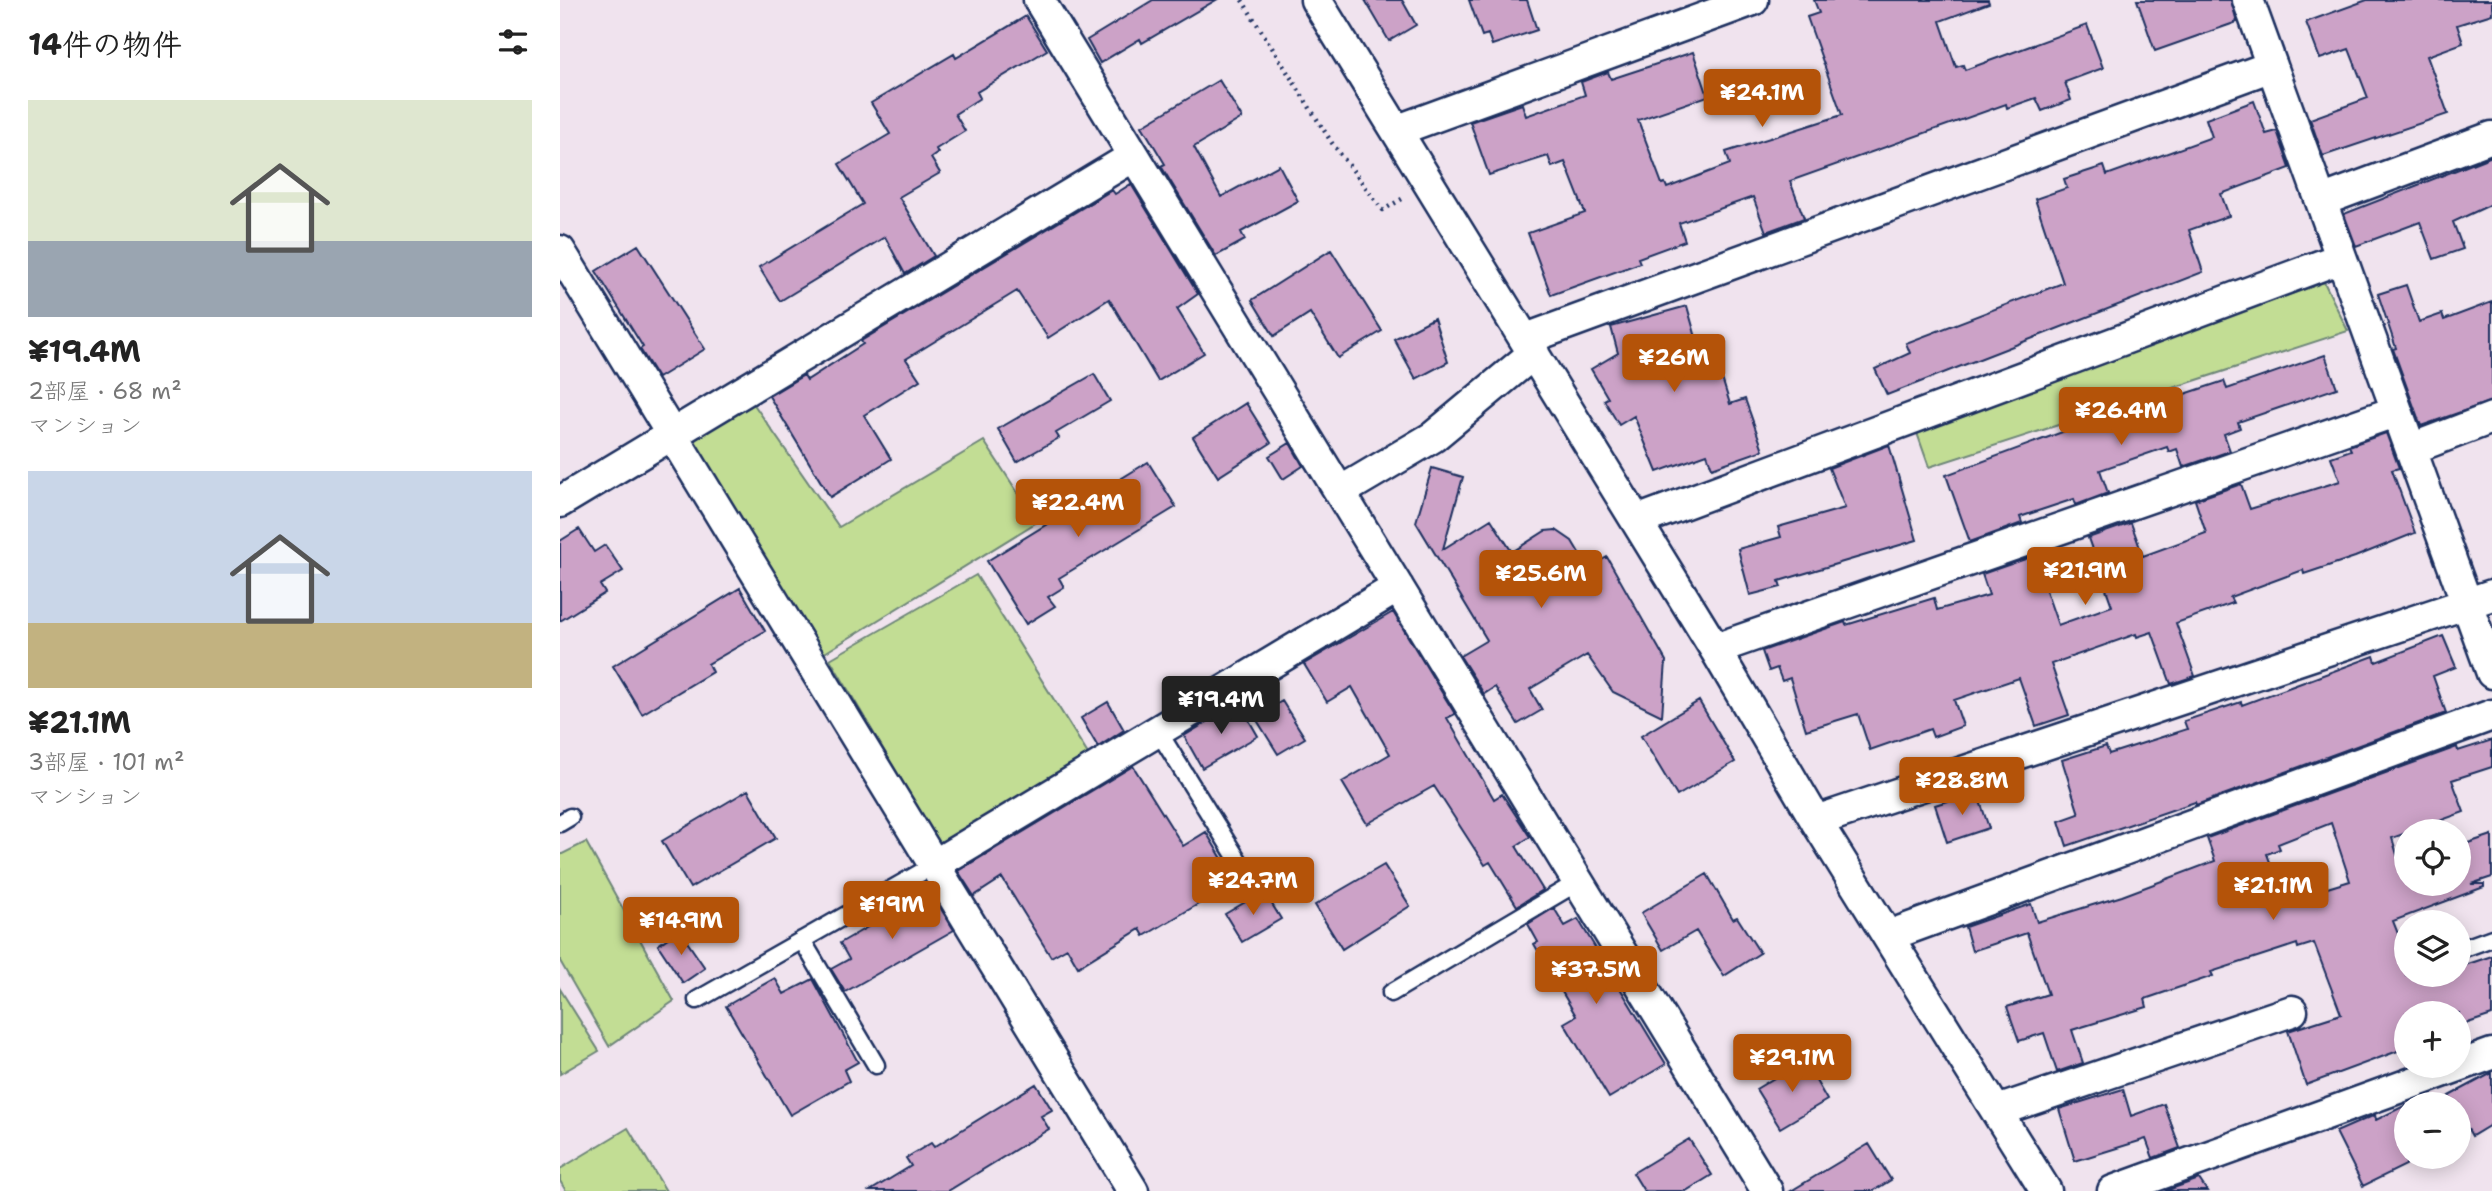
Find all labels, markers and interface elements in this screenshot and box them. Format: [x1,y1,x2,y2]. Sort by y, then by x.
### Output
icon: filters [494,23,532,61]
text: 14件の物件 [28,24,182,65]
pin: ¥24.1M [1705,69,1819,129]
text: ¥24.1M [1720,77,1804,107]
icon: home [217,145,343,271]
text: ¥19.4M [28,331,141,372]
pin: ¥26M [1633,334,1715,394]
text: ¥26M [1638,342,1710,372]
text: 2部屋 · 68 m² [28,376,182,406]
pin: ¥26.4M [2064,388,2178,447]
text: ¥26.4M [2075,395,2167,425]
text: マンション [28,410,142,440]
pin: ¥22.4M [1021,480,1135,539]
text: ¥22.4M [1032,487,1124,517]
icon: home [217,516,343,642]
pin: ¥21.9M [2028,548,2142,607]
pin: ¥25.6M [1484,550,1598,610]
text: ¥21.9M [2043,555,2127,585]
text: ¥25.6M [1495,558,1587,588]
pin: ¥19.4M [1164,676,1278,736]
text: ¥19.4M [1178,684,1264,714]
text: ¥21.1M [28,702,131,743]
text: 3部屋 · 101 m² [28,747,185,777]
pin: ¥28.8M [1905,758,2019,817]
text: ¥28.8M [1915,765,2009,795]
text: マンション [28,781,142,811]
map controls [2394,819,2471,1169]
button: locate [2394,819,2471,896]
pin: ¥24.7M [1196,858,1310,917]
pin: ¥21.1M [2216,862,2330,922]
text: ¥24.7M [1208,865,1298,895]
text: ¥21.1M [2233,870,2313,900]
pin: ¥19M [851,881,933,941]
text: ¥19M [859,889,925,919]
pin: ¥14.9M [624,898,738,957]
text: ¥14.9M [639,905,723,935]
button: layers [2394,910,2471,987]
pin: ¥37.5M [1539,946,1653,1006]
text: ¥37.5M [1551,954,1641,984]
button: + [2394,1001,2471,1078]
pin: ¥29.1M [1735,1034,1849,1094]
text: ¥29.1M [1749,1042,1835,1072]
button: − [2394,1092,2471,1169]

